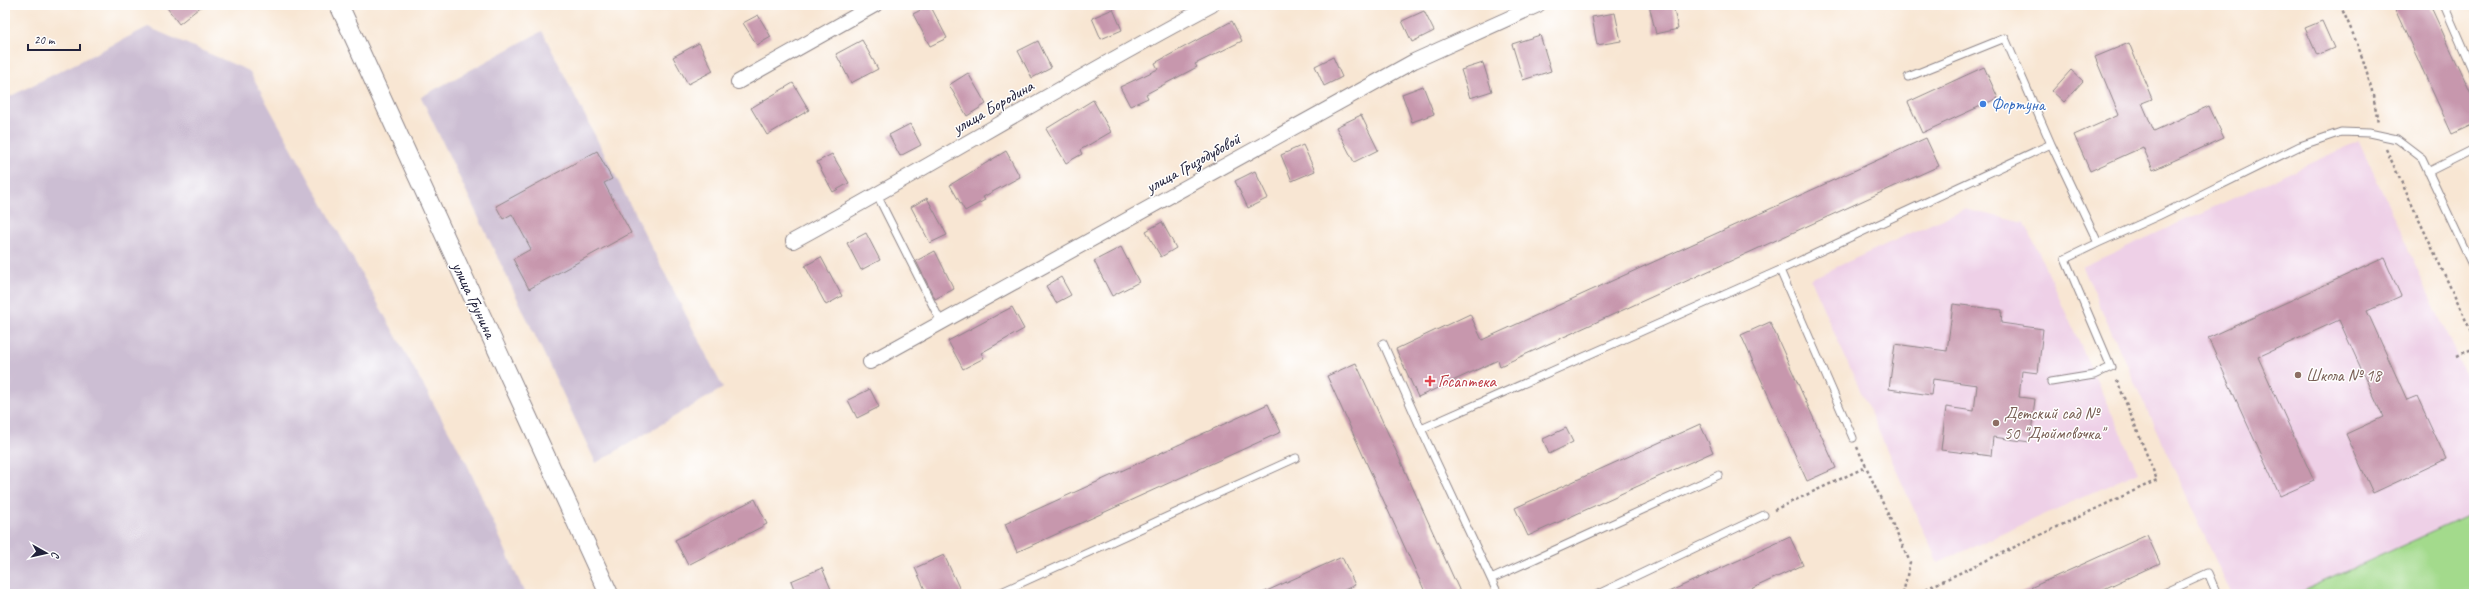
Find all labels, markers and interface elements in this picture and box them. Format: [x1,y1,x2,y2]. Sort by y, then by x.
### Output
scale bar [28,26,80,52]
text: 20 m [34,32,56,48]
street label: улица Бородина [948,75,1039,139]
place label: Фортуна [1991,94,2047,115]
marker: Фортуна [1978,99,1988,109]
street label: улица Гризодубовой [1141,128,1245,199]
street label: улица Грунина [447,258,502,343]
place label: Школа № 18 [2306,365,2383,386]
marker: Школа № 18 [2293,370,2303,380]
place label: Госаптека [1438,371,1497,392]
marker: Госаптека [1425,376,1435,386]
place label: Детский сад № 50 "Дюймовочка" [2004,403,2108,444]
marker: Детский сад № 50 "Дюймовочка" [1991,418,2001,428]
north arrow [26,533,66,573]
text: С [48,551,63,560]

